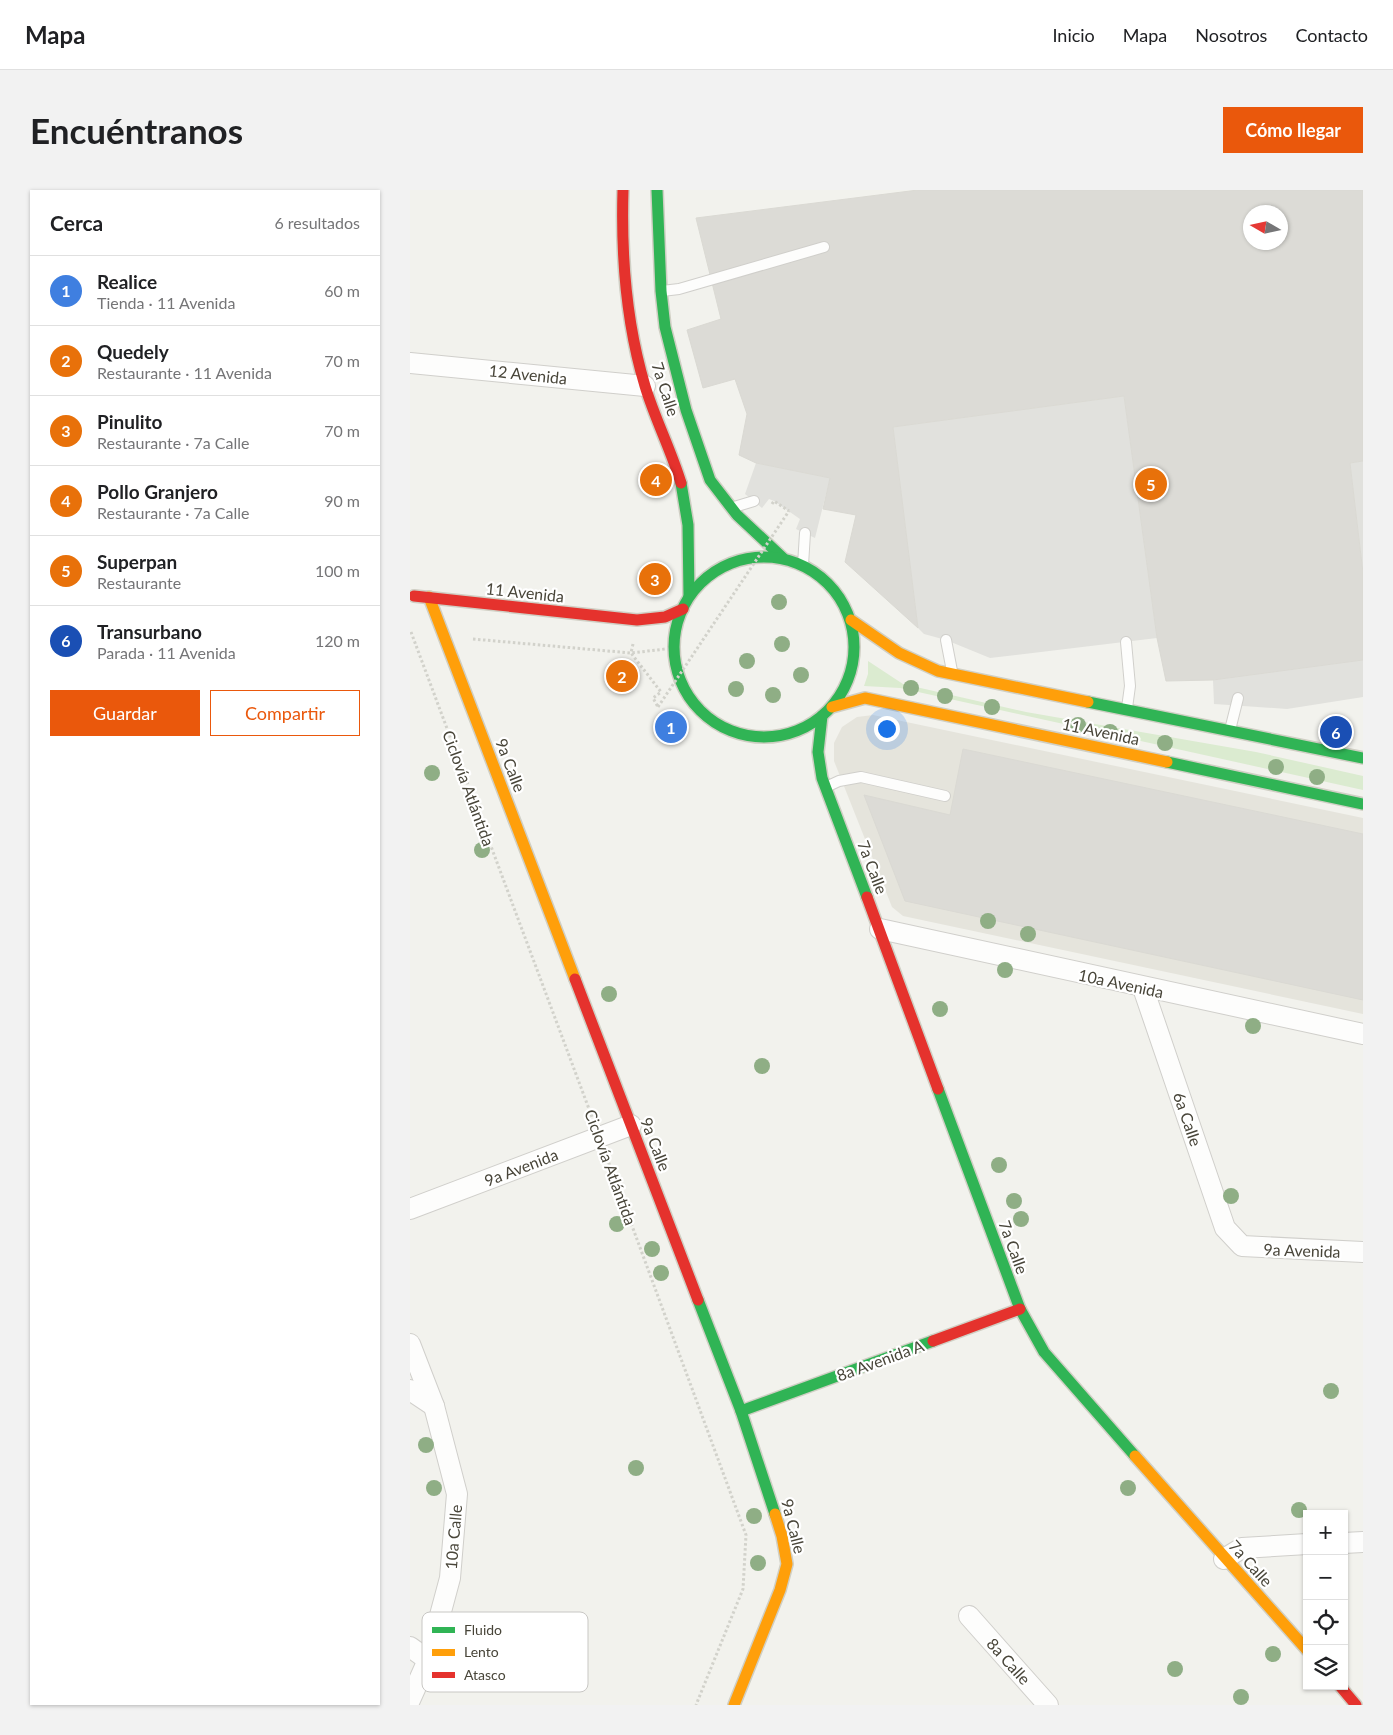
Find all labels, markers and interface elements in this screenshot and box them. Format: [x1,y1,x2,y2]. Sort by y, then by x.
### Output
text: Mapa [25,20,85,49]
text: Inicio [1052,24,1095,46]
text: Mapa [1123,24,1167,46]
text: Nosotros [1195,24,1267,46]
text: Contacto [1295,24,1368,46]
button: Cómo llegar [1223,107,1363,153]
text: Encuéntranos [30,109,243,151]
north arrow [1243,205,1288,250]
text: Cerca [50,210,103,235]
text: 6 resultados [274,213,360,232]
text: Realice [97,270,157,293]
text: 1 [61,281,71,300]
text: 60 m [324,281,360,300]
text: Tienda · 11 Avenida [97,293,235,312]
text: Quedely [97,340,169,363]
text: 2 [61,351,71,370]
text: 70 m [324,351,360,370]
street label: 7a Calle [648,359,684,419]
street label: 12 Avenida [488,360,568,388]
text: Restaurante · 11 Avenida [97,363,272,382]
text: Pinulito [97,410,162,433]
text: 3 [61,421,71,440]
text: 70 m [324,421,360,440]
text: Restaurante · 7a Calle [97,433,249,452]
pin: 4 [640,461,672,499]
pin: 5 [1135,465,1167,503]
text: Pollo Granjero [97,480,218,503]
text: 4 [61,491,71,510]
text: 90 m [324,491,360,510]
text: Restaurante · 7a Calle [97,503,249,522]
text: Superpan [97,550,177,573]
pin: 3 [639,560,671,598]
text: 5 [61,561,71,580]
text: 100 m [315,561,360,580]
text: Restaurante [97,573,181,592]
street label: 11 Avenida [485,578,565,606]
text: Transurbano [97,620,202,643]
text: 6 [61,631,71,650]
text: 120 m [315,631,360,650]
text: Parada · 11 Avenida [97,643,236,662]
pin: 2 [606,657,638,695]
button: Guardar [50,690,200,736]
button: Compartir [210,690,360,736]
pin: 1 [655,708,687,746]
pin: 6 [1320,713,1352,751]
street label: 11 Avenida [1061,714,1141,748]
your location [874,716,900,742]
street label: Ciclovía Atlántida [439,728,499,848]
street label: 9a Calle [492,735,530,795]
street label: 7a Calle [854,837,892,897]
street label: 10a Avenida [1077,965,1165,1001]
street label: 6a Calle [1170,1089,1206,1149]
street label: Ciclovía Atlántida [581,1107,641,1227]
street label: 9a Calle [637,1114,675,1174]
street label: 9a Avenida [482,1144,560,1190]
street label: 7a Calle [996,1217,1032,1277]
street label: 9a Avenida [1263,1239,1341,1261]
street label: 8a Avenida A [834,1335,926,1385]
street label: 9a Calle [778,1497,810,1555]
street label: 10a Calle [441,1504,465,1570]
map controls [1303,1510,1348,1690]
button: + [1303,1510,1348,1555]
street label: 7a Calle [1225,1536,1277,1590]
button: − [1303,1555,1348,1600]
button: locate [1303,1600,1348,1645]
legend [422,1612,588,1692]
text: Fluido [464,1621,502,1638]
street label: 8a Calle [983,1634,1035,1688]
text: Lento [464,1643,499,1660]
button: layers [1303,1645,1348,1690]
text: Atasco [464,1666,506,1683]

